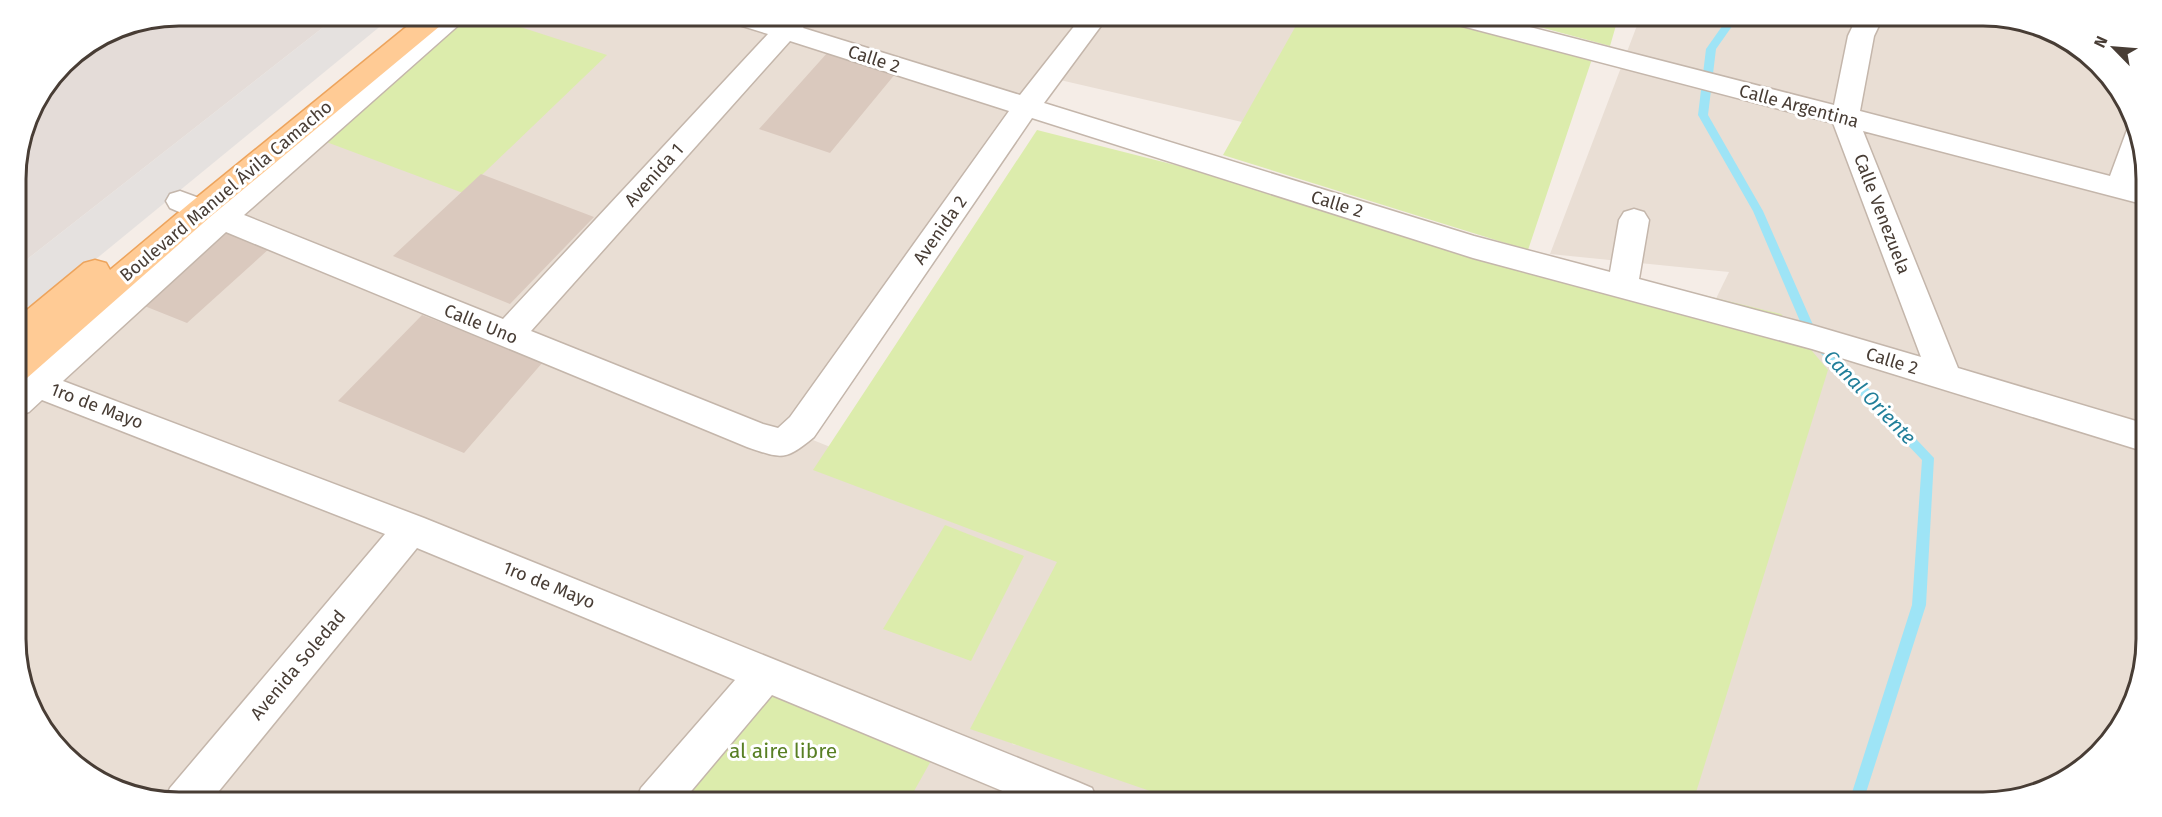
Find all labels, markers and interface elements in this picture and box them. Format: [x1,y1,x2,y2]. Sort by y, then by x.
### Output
north arrow [2084,18,2144,78]
text: N [2090,33,2112,51]
street label: Calle 2 [845,40,903,78]
street label: Calle Argentina [1737,79,1861,133]
street label: Boulevard Manuel Ávila Camacho [115,95,337,286]
street label: Avenida 1 [620,139,688,211]
street label: Calle Venezuela [1849,151,1915,277]
street label: Calle 2 [1308,186,1366,222]
street label: Avenida 2 [908,191,972,269]
street label: Calle Uno [441,299,521,349]
street label: Calle 2 [1863,343,1921,379]
water label: Canal Oriente [1819,345,1921,449]
street label: 1ro de Mayo [47,378,147,434]
street label: 1ro de Mayo [500,557,598,613]
street label: Avenida Soledad [246,606,350,724]
park label: al aire libre [729,738,837,764]

